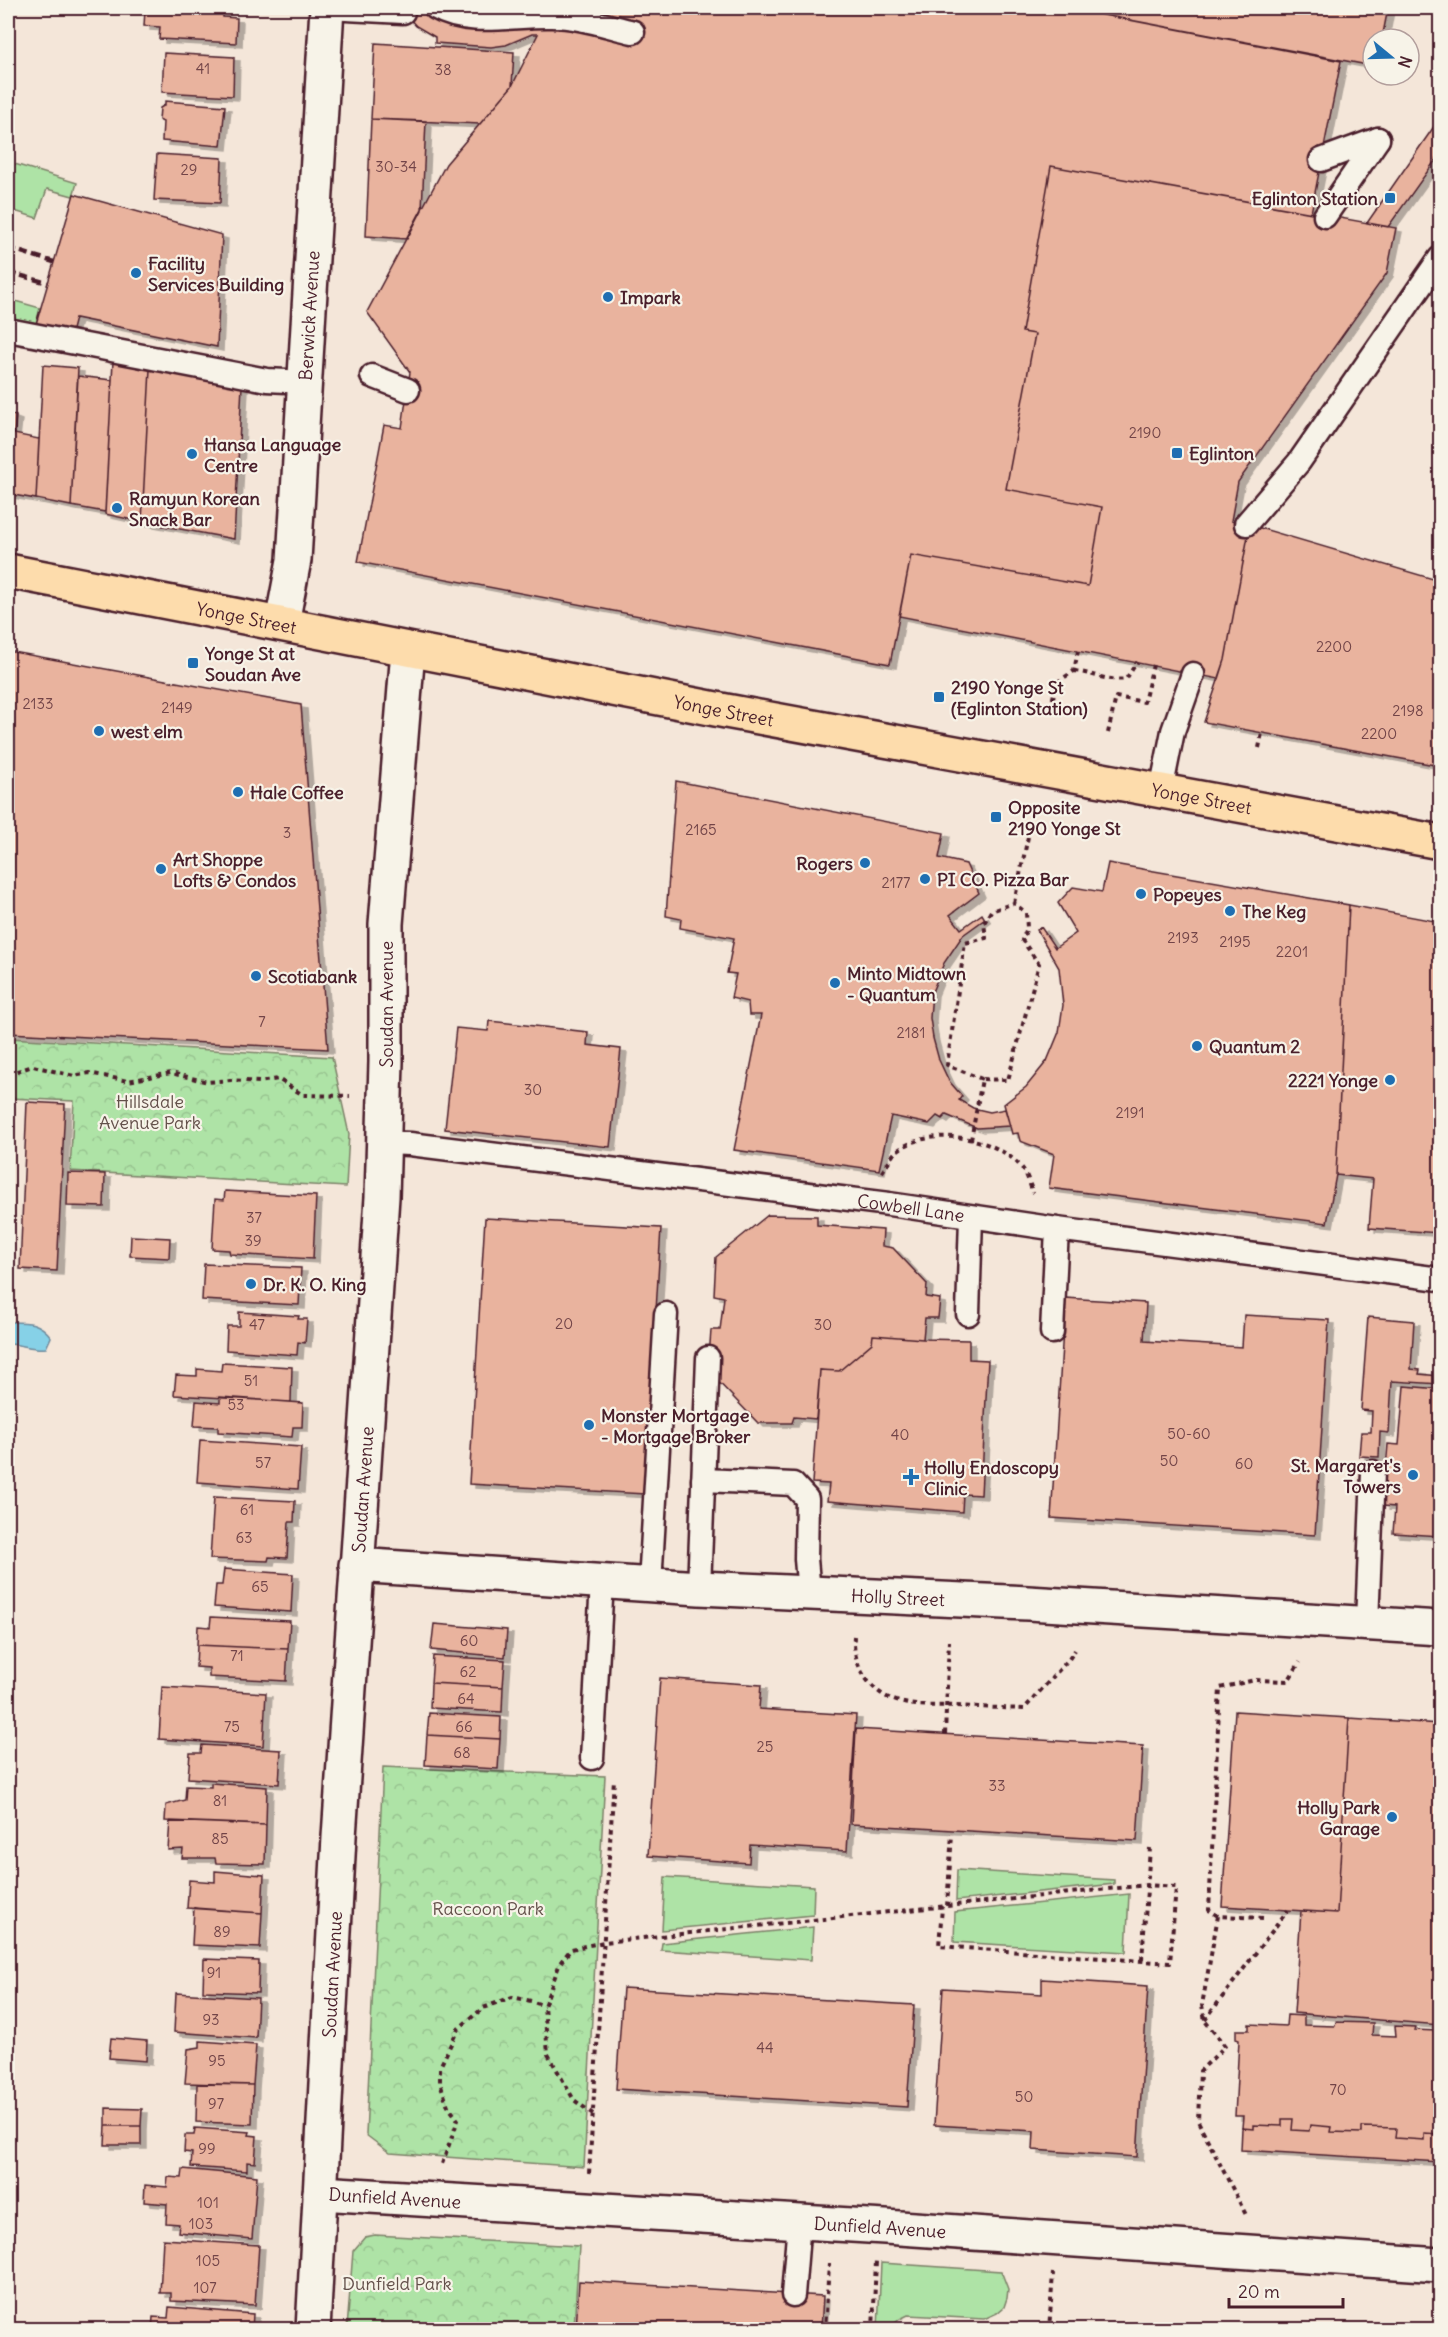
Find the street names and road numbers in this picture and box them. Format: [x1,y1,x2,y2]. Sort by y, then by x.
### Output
street label: Berwick Avenue [293,250,324,381]
street label: Yonge Street [195,597,299,639]
street label: Yonge Street [672,690,775,731]
street label: Yonge Street [1150,778,1254,819]
street label: Soudan Avenue [374,941,398,1068]
street label: Cowbell Lane [856,1189,966,1227]
street label: Soudan Avenue [347,1426,378,1553]
street label: Holly Street [851,1583,945,1611]
street label: Soudan Avenue [317,1911,347,2038]
street label: Dunfield Avenue [328,2182,462,2213]
street label: Dunfield Avenue [813,2211,947,2243]

